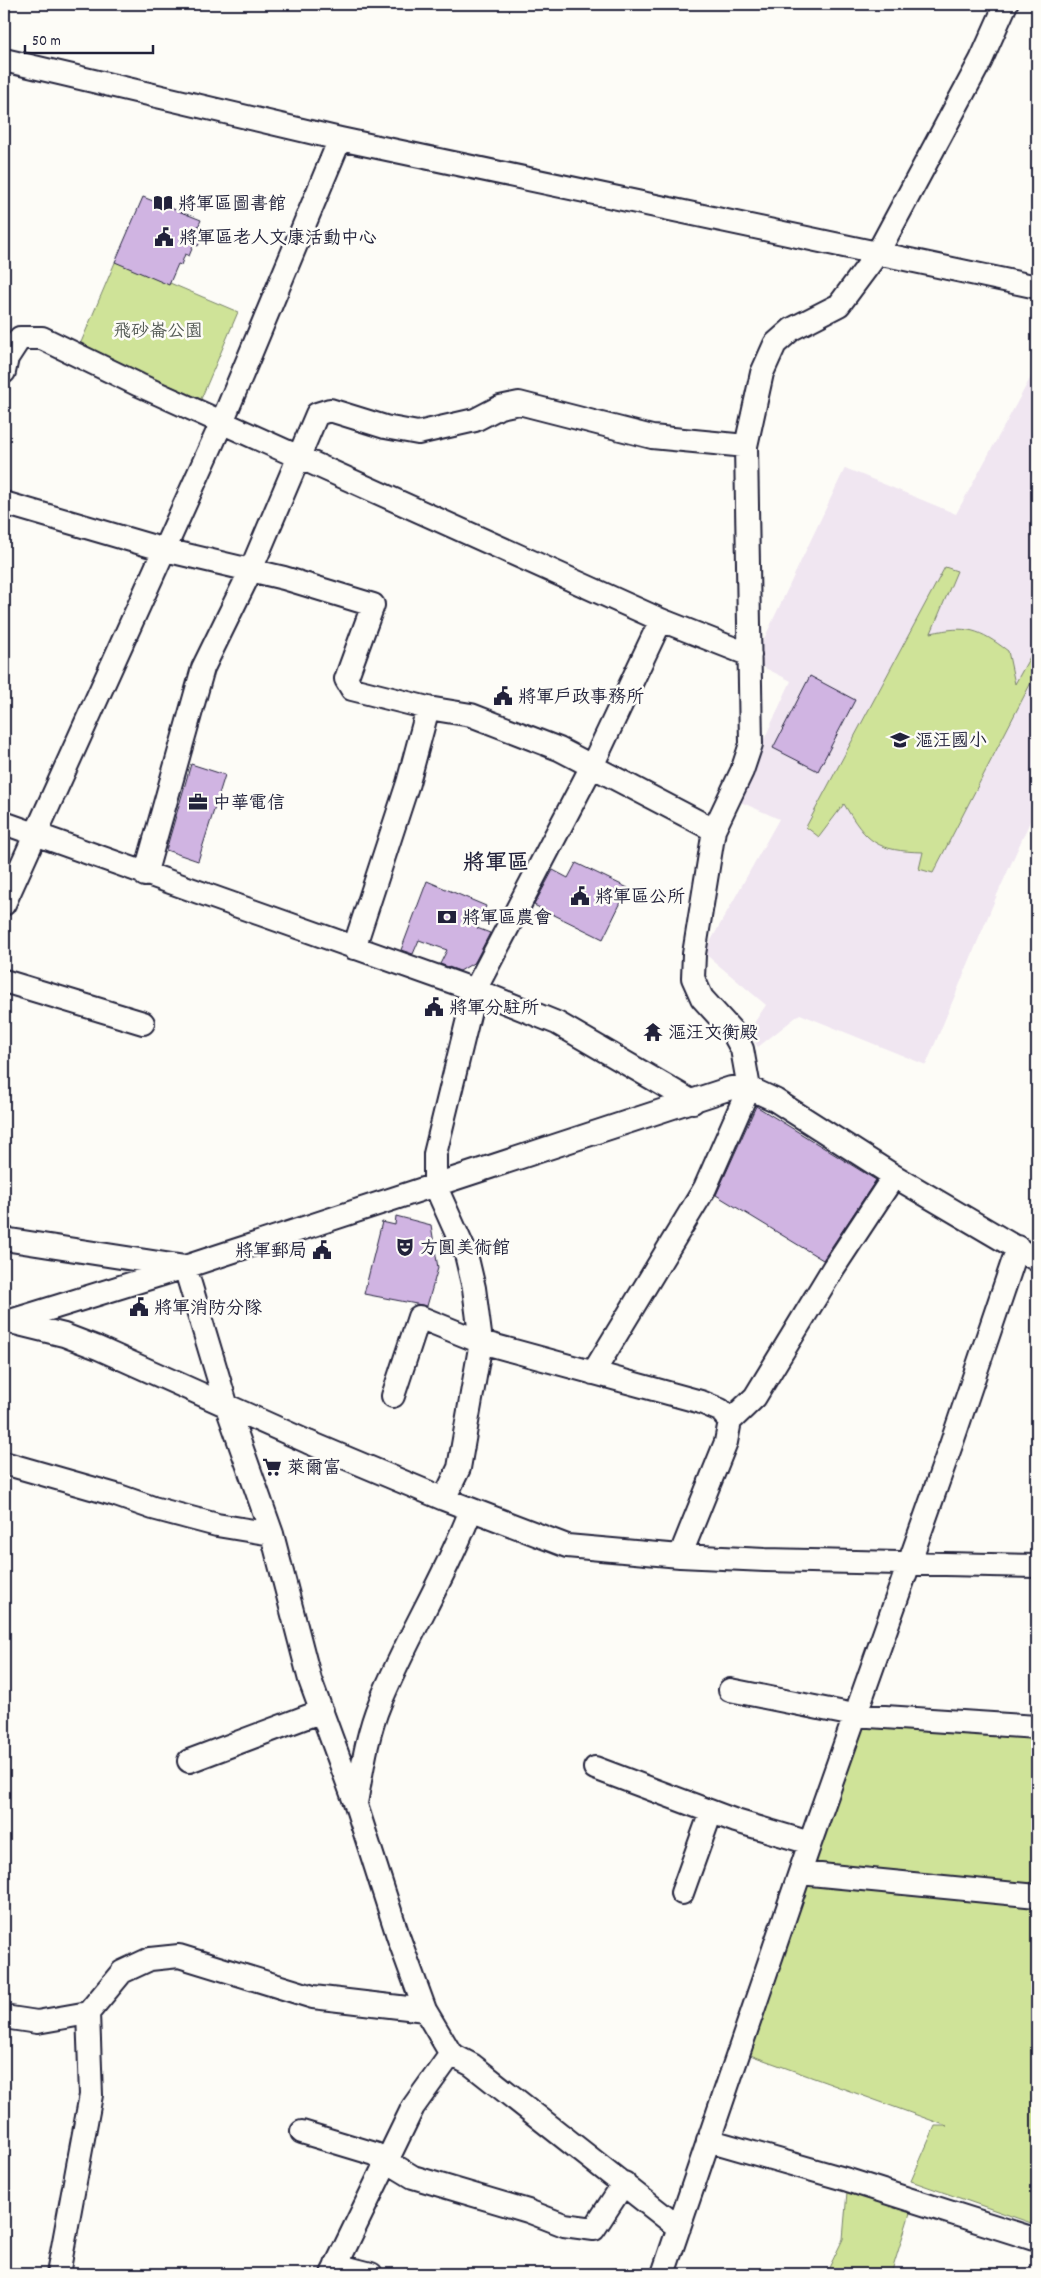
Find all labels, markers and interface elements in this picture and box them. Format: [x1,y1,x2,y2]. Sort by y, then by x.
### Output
scale bar [25,22,152,54]
text: 50 m [32,31,61,53]
library icon: 將軍區圖書館 [152,192,174,214]
place label: 將軍區圖書館 [178,193,286,218]
public building icon: 將軍區老人文康活動中心 [153,226,175,248]
place label: 將軍區老人文康活動中心 [179,227,377,252]
park label: 飛砂崙公園 [113,320,203,345]
public building icon: 將軍戶政事務所 [492,685,514,707]
place label: 將軍戶政事務所 [518,686,644,711]
school or university icon: 漚汪國小 [889,729,911,751]
place label: 漚汪國小 [915,730,987,755]
office icon: 中華電信 [187,791,209,813]
place label: 中華電信 [213,792,285,817]
district label: 將軍區 [463,849,529,880]
public building icon: 將軍區公所 [569,885,591,907]
place label: 將軍區公所 [595,886,685,911]
bank icon: 將軍區農會 [436,906,458,928]
place label: 將軍區農會 [462,907,552,932]
public building icon: 將軍分駐所 [423,996,445,1018]
place label: 將軍分駐所 [449,997,539,1022]
temple icon: 漚汪文衡殿 [642,1021,664,1043]
place label: 漚汪文衡殿 [668,1022,758,1047]
theatre icon: 方圓美術館 [394,1236,416,1258]
place label: 方圓美術館 [420,1237,510,1262]
public building icon: 將軍郵局 [311,1239,333,1261]
place label: 將軍郵局 [235,1240,307,1265]
public building icon: 將軍消防分隊 [128,1296,150,1318]
place label: 將軍消防分隊 [154,1297,262,1322]
supermarket icon: 萊爾富 [261,1456,283,1478]
place label: 萊爾富 [287,1457,341,1482]

